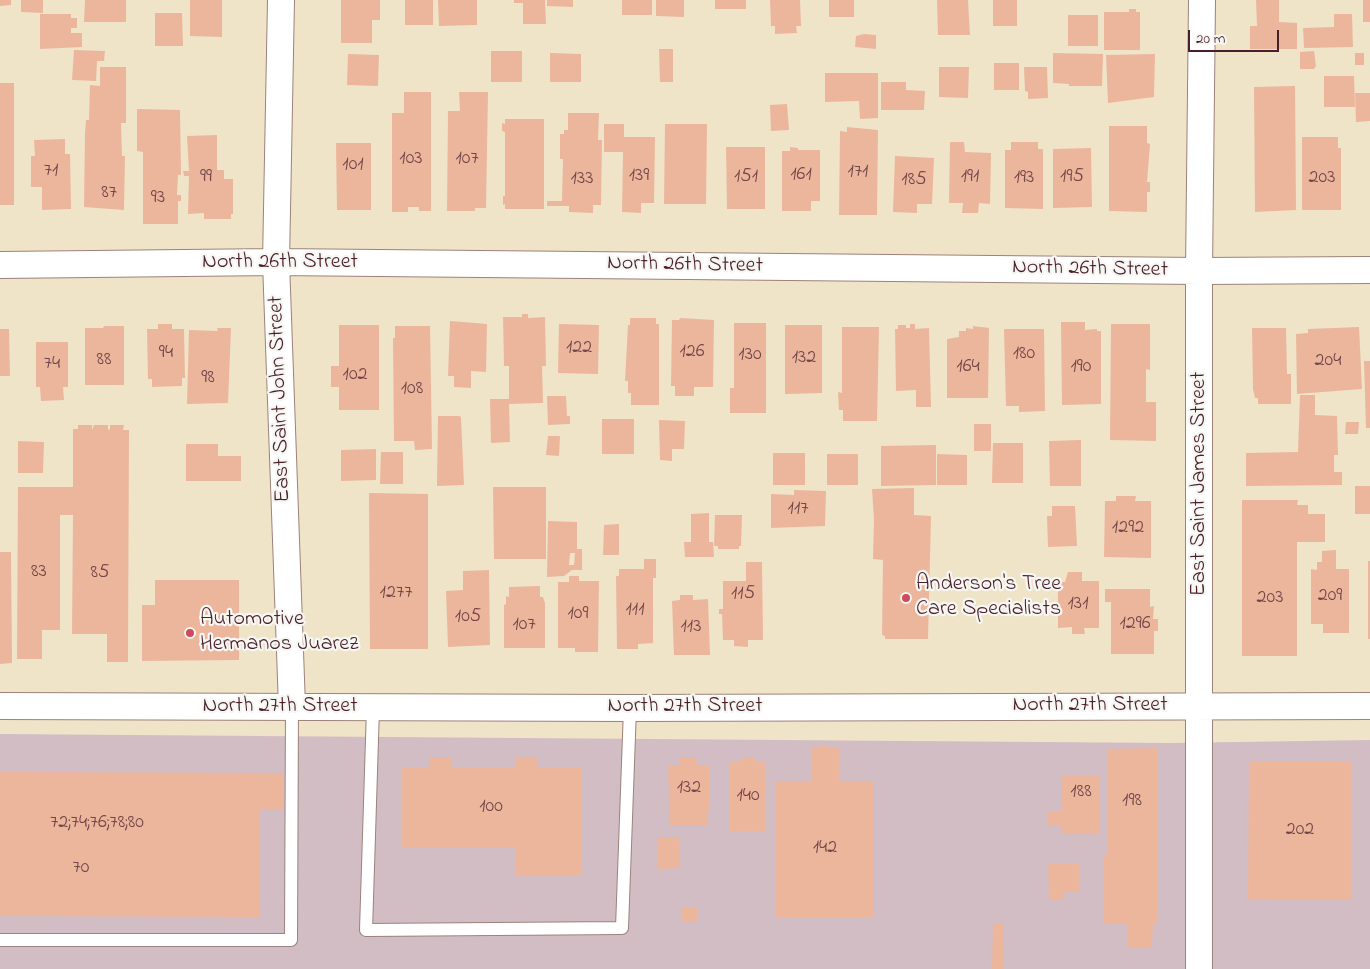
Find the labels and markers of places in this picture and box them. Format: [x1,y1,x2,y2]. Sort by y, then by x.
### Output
place label: Anderson's Tree Care Specialists [916,572,1061,624]
marker: Anderson's Tree Care Specialists [900,592,912,604]
place label: Automotive Hermanos Juarez [200,607,358,658]
marker: Automotive Hermanos Juarez [184,627,196,639]

